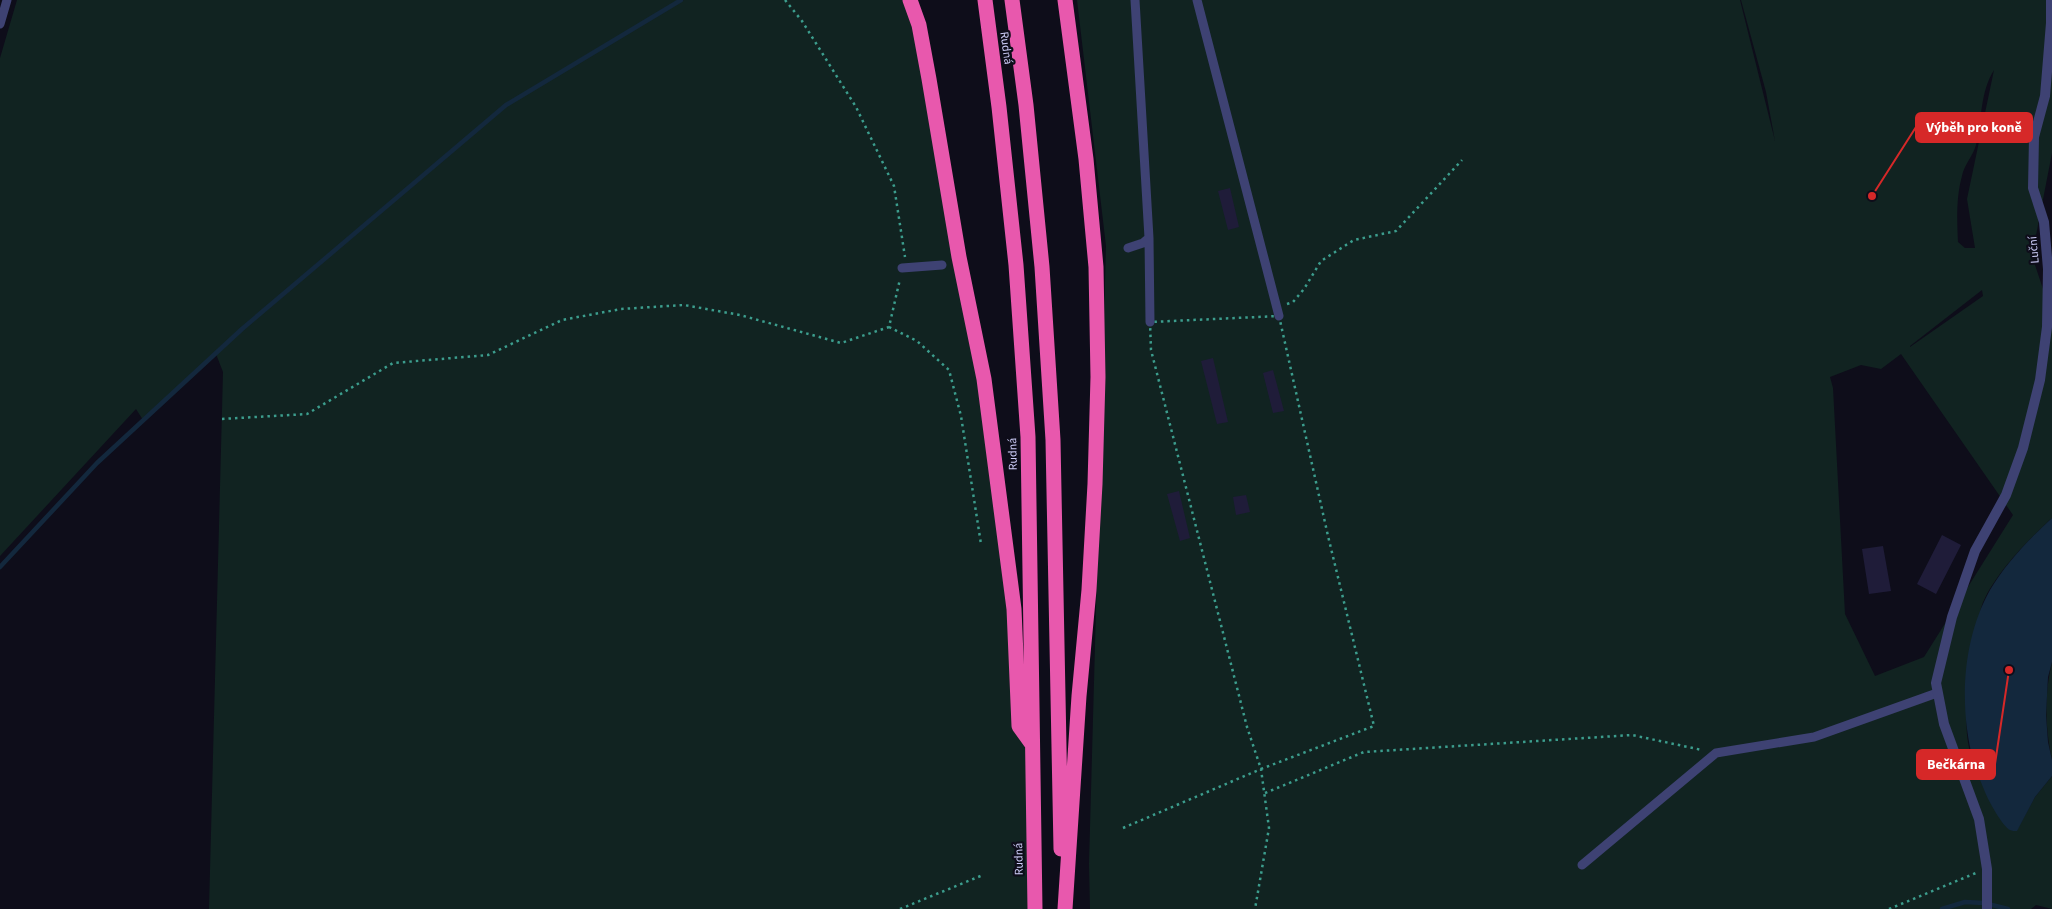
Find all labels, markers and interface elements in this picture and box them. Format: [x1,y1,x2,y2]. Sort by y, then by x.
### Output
street label: Rudná [995,31,1017,65]
callout: Výběh pro koně [1916,113,2032,142]
text: Výběh pro koně [1925,118,2022,138]
street label: Luční [2024,235,2044,264]
street label: Rudná [1004,438,1022,470]
callout: Bečkárna [1917,750,1995,779]
text: Bečkárna [1927,755,1985,775]
street label: Rudná [1010,843,1028,875]

